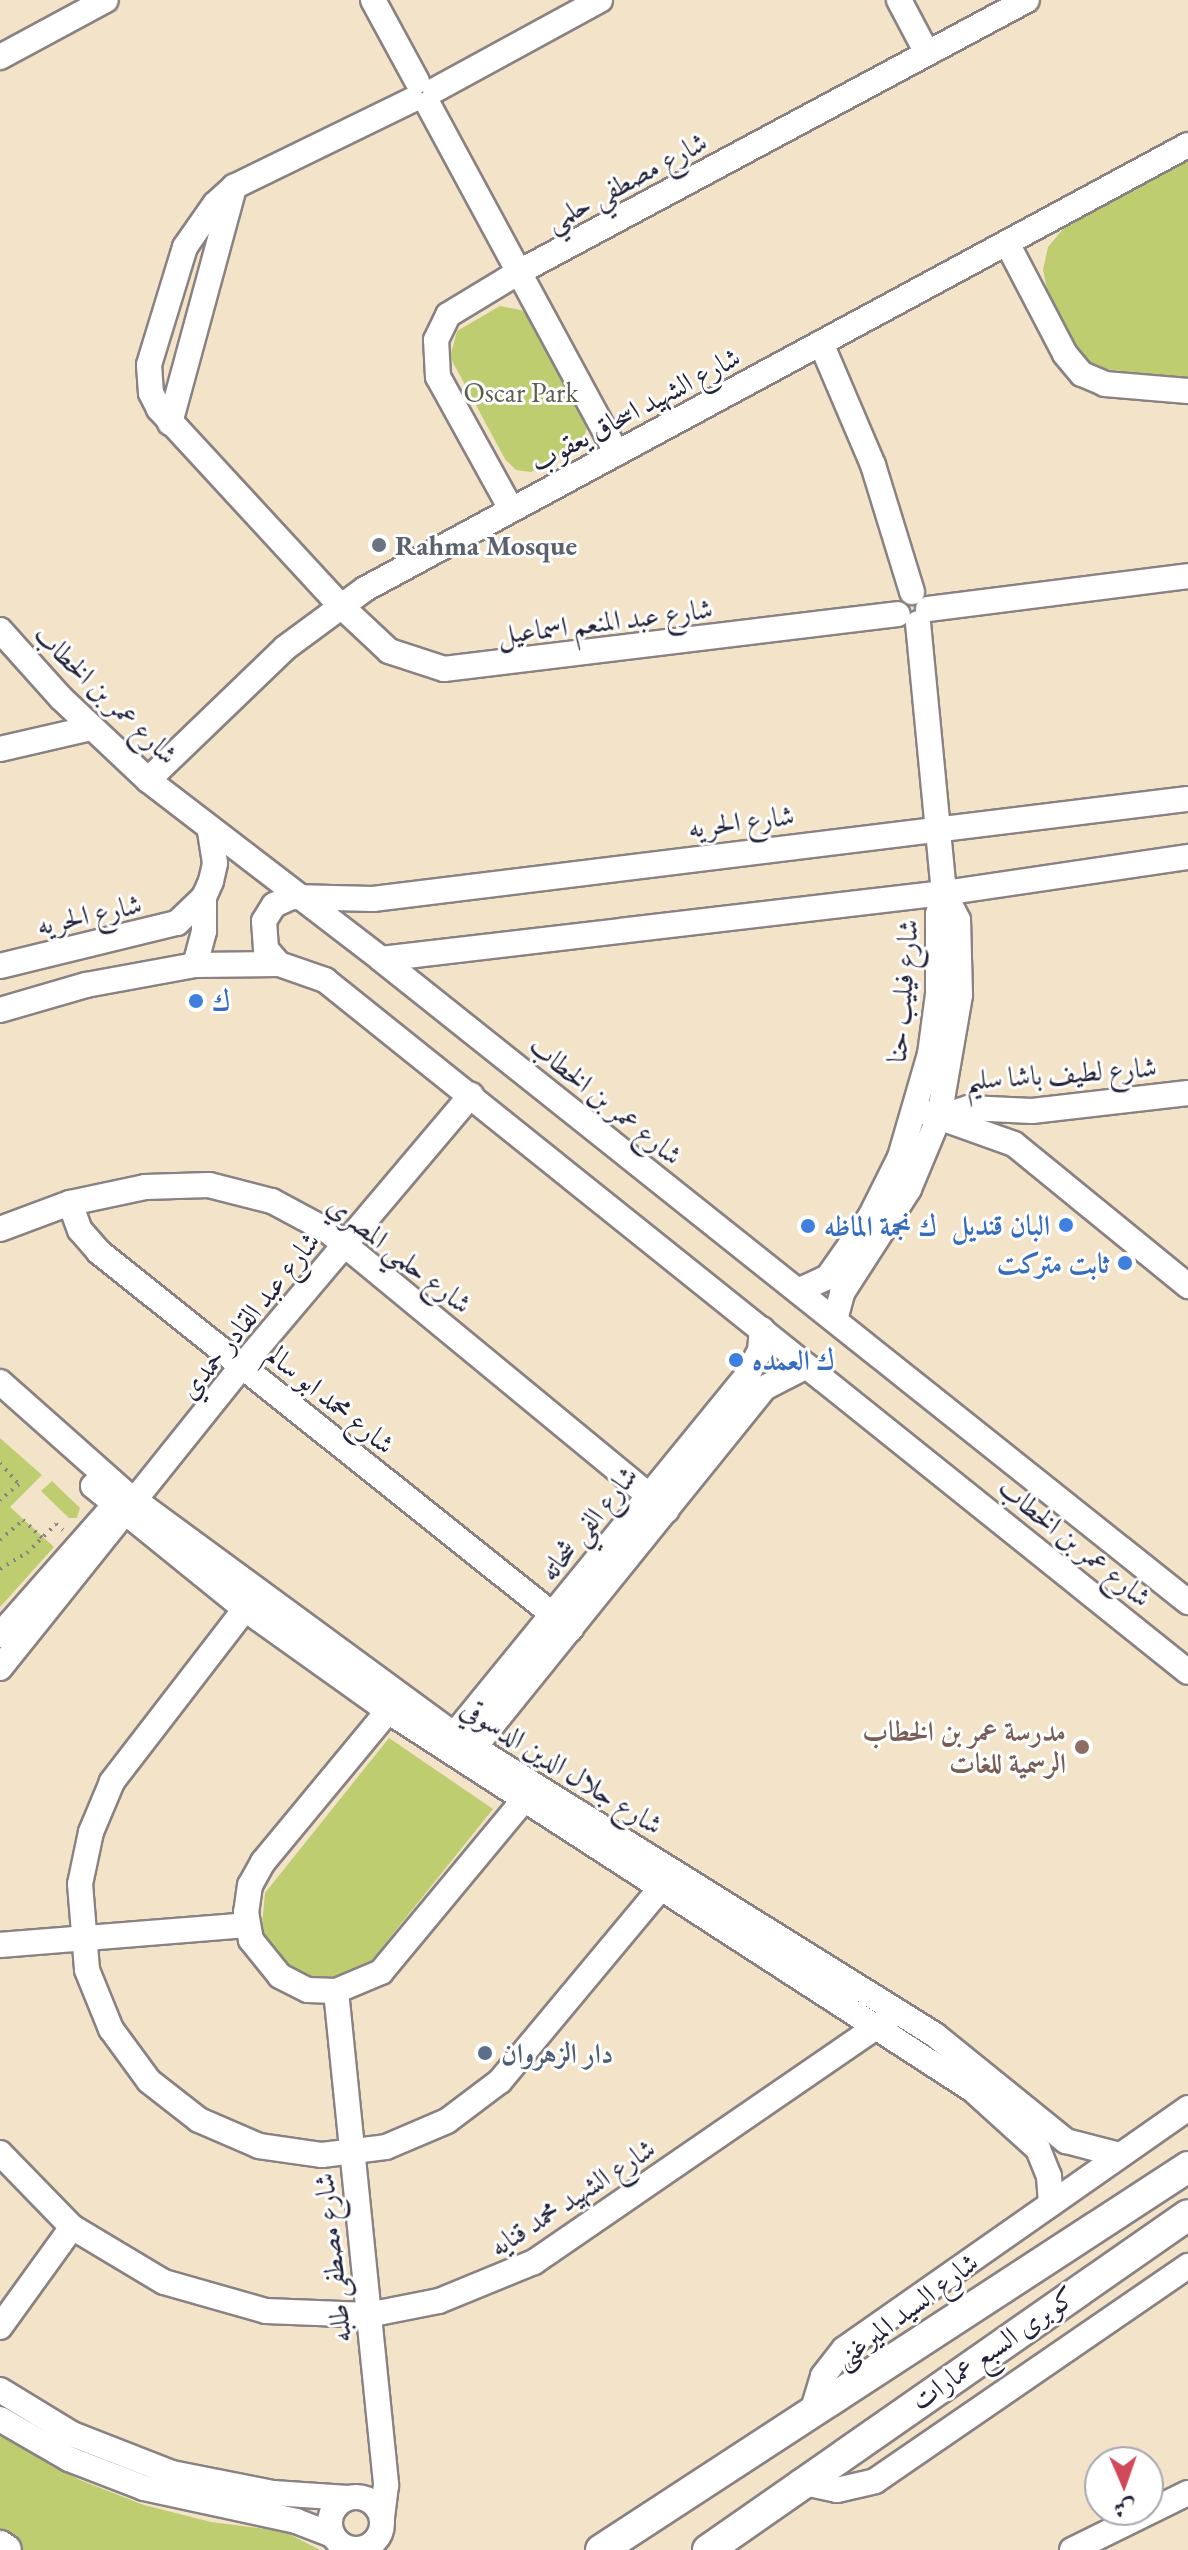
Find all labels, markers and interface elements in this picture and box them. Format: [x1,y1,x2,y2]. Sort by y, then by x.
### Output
street label: شارع مصطفي حلمي [539,124,713,238]
street label: شارع الشهيد اسحاق يعقوب [524,339,746,479]
park label: Oscar Park [463,375,579,409]
place label: Rahma Mosque [395,528,577,562]
marker: Rahma Mosque [370,536,388,554]
street label: شارع عبد المنعم اسماعيل [495,591,715,651]
street label: شارع عمر بن الخطاب [27,617,185,771]
street label: شارع الحريه [686,798,796,844]
street label: شارع الحريه [33,886,145,942]
street label: شارع فيليب حنا [879,918,925,1064]
place label: ك [212,984,230,1018]
marker: ك [187,992,205,1010]
street label: شارع عمر بن الخطاب [523,1028,689,1172]
street label: شارع لطيف باشا سليم [964,1050,1158,1096]
street label: شارع حلمي المصري [321,1187,479,1321]
place label: البان قنديل [951,1208,1050,1242]
place label: ك نجمة الماظه [824,1209,937,1243]
marker: البان قنديل [1057,1216,1075,1234]
marker: ك نجمة الماظه [799,1217,817,1235]
street label: شارع عبد القادر حمدي [171,1225,327,1405]
place label: ثابت متركت [997,1246,1109,1280]
marker: ثابت متركت [1116,1254,1134,1272]
street label: شارع محمد ابو سالم [260,1337,402,1461]
place label: ك العمده [752,1343,835,1377]
marker: ك العمده [727,1351,745,1369]
street label: شارع الفي شحاته [532,1459,644,1587]
street label: شارع عمر بن الخطاب [992,1470,1158,1614]
street label: شارع جلال الدين الدسوقي [455,1690,669,1842]
place label: مدرسة عمر بن الخطاب الرسمية للغات [862,1714,1066,1780]
marker: مدرسة عمر بن الخطاب الرسمية للغات [1073,1738,1091,1756]
place label: دار الزهروان [501,2036,613,2070]
marker: دار الزهروان [476,2044,494,2062]
street label: شارع الشهيد محمد قنايه [483,2131,661,2263]
street label: شارع مصطفى طلبه [306,2171,358,2345]
street label: شارع السيد الميرغنى [827,2245,985,2375]
street label: كوبرى السبع عمارات [904,2279,1082,2417]
north arrow [1084,2446,1164,2526]
text: ش [1113,2494,1136,2523]

